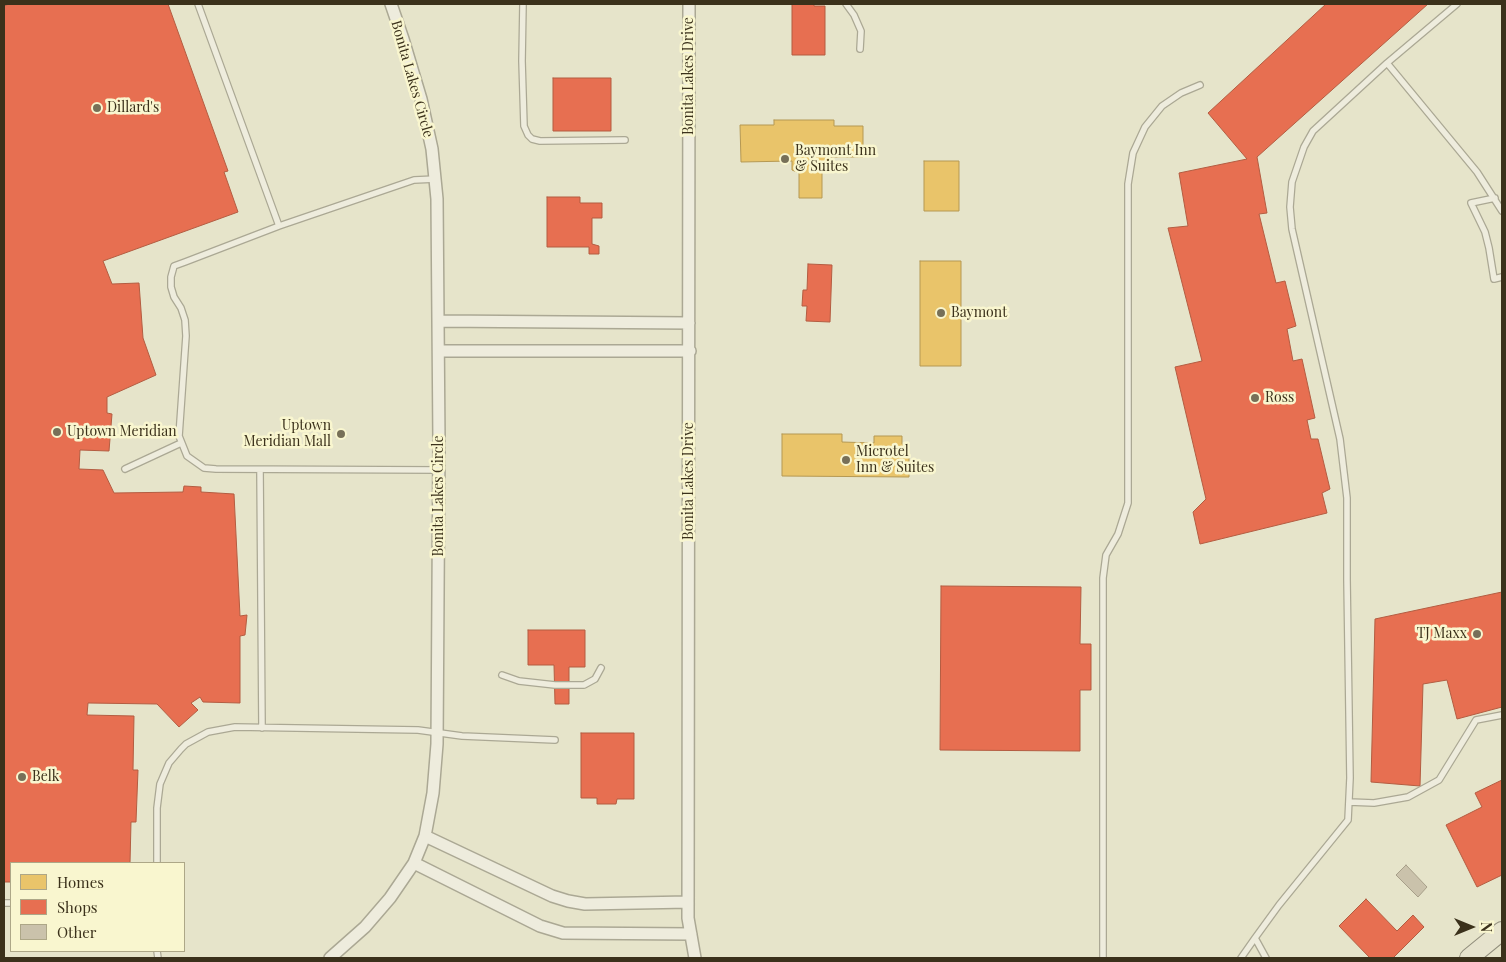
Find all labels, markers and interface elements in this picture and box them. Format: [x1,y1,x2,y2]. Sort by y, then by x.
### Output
street label: Bonita Lakes Drive [681,17,697,135]
street label: Bonita Lakes Circle [387,19,437,139]
place label: Dillard's [107,100,159,116]
marker: Dillard's [91,102,103,114]
place label: Baymont Inn & Suites [795,143,876,176]
marker: Baymont Inn & Suites [779,153,791,165]
place label: Baymont [951,305,1007,321]
marker: Baymont [935,307,947,319]
place label: Ross [1265,390,1294,406]
marker: Ross [1249,392,1261,404]
place label: Uptown Meridian Mall [243,418,331,451]
street label: Bonita Lakes Drive [681,422,697,540]
place label: Uptown Meridian [67,424,177,440]
marker: Uptown Meridian [51,426,63,438]
marker: Uptown Meridian Mall [335,428,347,440]
street label: Bonita Lakes Circle [431,435,447,557]
place label: Microtel Inn & Suites [856,444,934,477]
marker: Microtel Inn & Suites [840,454,852,466]
place label: TJ Maxx [1417,626,1467,642]
marker: TJ Maxx [1471,628,1483,640]
place label: Belk [32,769,60,785]
marker: Belk [16,771,28,783]
legend [10,862,185,952]
text: Homes [57,872,104,892]
text: Shops [57,897,98,917]
north arrow [1446,902,1496,952]
text: Other [57,922,97,942]
text: N [1477,922,1496,932]

